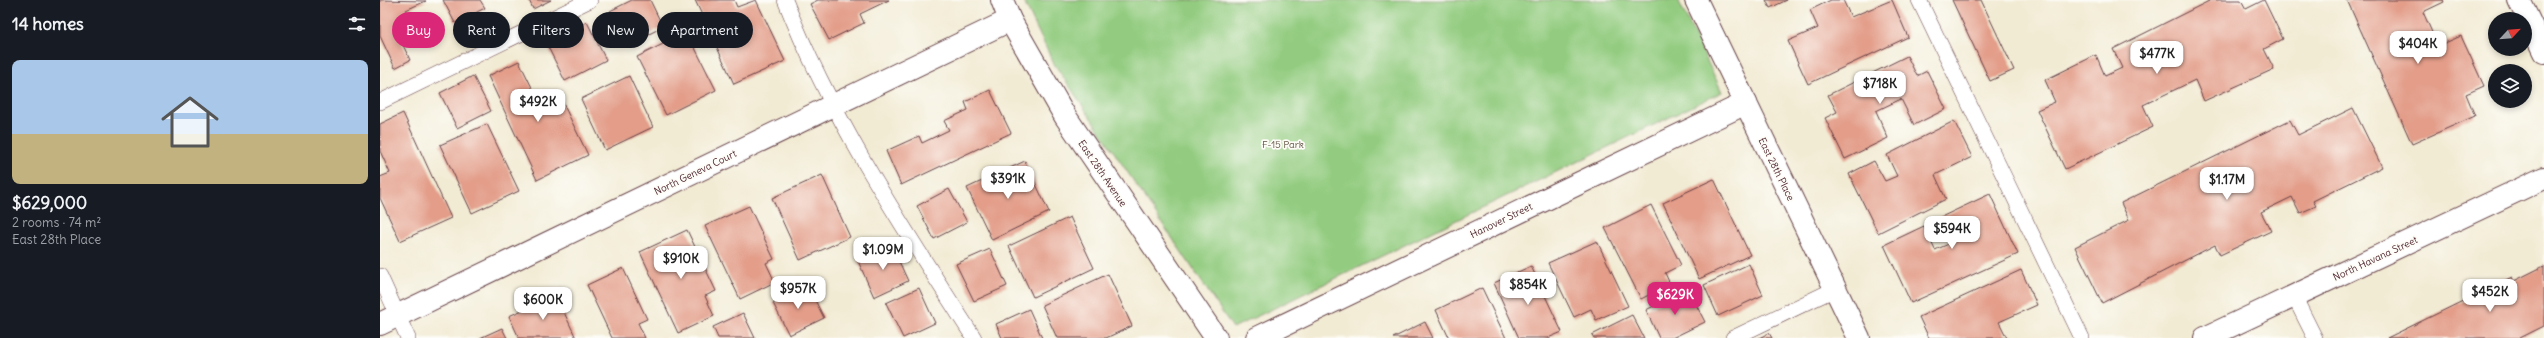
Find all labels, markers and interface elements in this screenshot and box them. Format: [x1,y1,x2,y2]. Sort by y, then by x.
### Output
chip: Buy [392,12,445,48]
chip: Rent [453,12,510,48]
chip: Filters [518,12,584,48]
chip: New [592,12,649,48]
chip: Apartment [657,12,753,48]
north arrow [2488,12,2532,56]
map controls [2488,12,2532,108]
text: 14 homes [12,13,84,35]
icon: filters [346,13,368,35]
pin: $404K [2390,31,2446,65]
text: $404K [2399,35,2437,52]
pin: $477K [2129,41,2185,75]
text: $477K [2139,45,2175,62]
button: layers [2488,64,2532,108]
pin: $718K [1852,71,1908,105]
text: $718K [1863,75,1897,92]
icon: home [154,86,226,158]
pin: $492K [510,89,566,123]
text: $492K [519,93,557,110]
street label: East 28th Place [1756,135,1797,203]
street label: East 28th Avenue [1075,137,1130,209]
park label: F-15 Park [1262,138,1304,151]
street label: North Geneva Court [652,147,739,198]
pin: $391K [980,166,1036,200]
pin: $1.17M [2194,167,2260,201]
text: $391K [990,170,1026,187]
text: $1.17M [2209,171,2245,188]
text: $629,000 [12,192,87,214]
street label: Hanover Street [1468,199,1535,241]
text: 2 rooms · 74 m² [12,214,101,231]
pin: $594K [1924,216,1980,250]
text: $594K [1933,220,1971,237]
text: East 28th Place [12,231,101,248]
street label: North Havana Street [2331,233,2420,284]
pin: $1.09M [850,237,916,271]
text: $1.09M [862,241,904,258]
pin: $910K [653,246,709,280]
text: $910K [663,250,699,267]
pin: $854K [1500,272,1556,306]
pin: $957K [770,276,826,310]
text: $854K [1509,276,1547,293]
pin: $452K [2462,279,2518,313]
text: $957K [780,280,816,297]
pin: $629K [1647,282,1703,316]
text: $452K [2471,283,2509,300]
text: $629K [1656,286,1694,303]
pin: $600K [515,287,571,321]
text: $600K [523,291,563,308]

